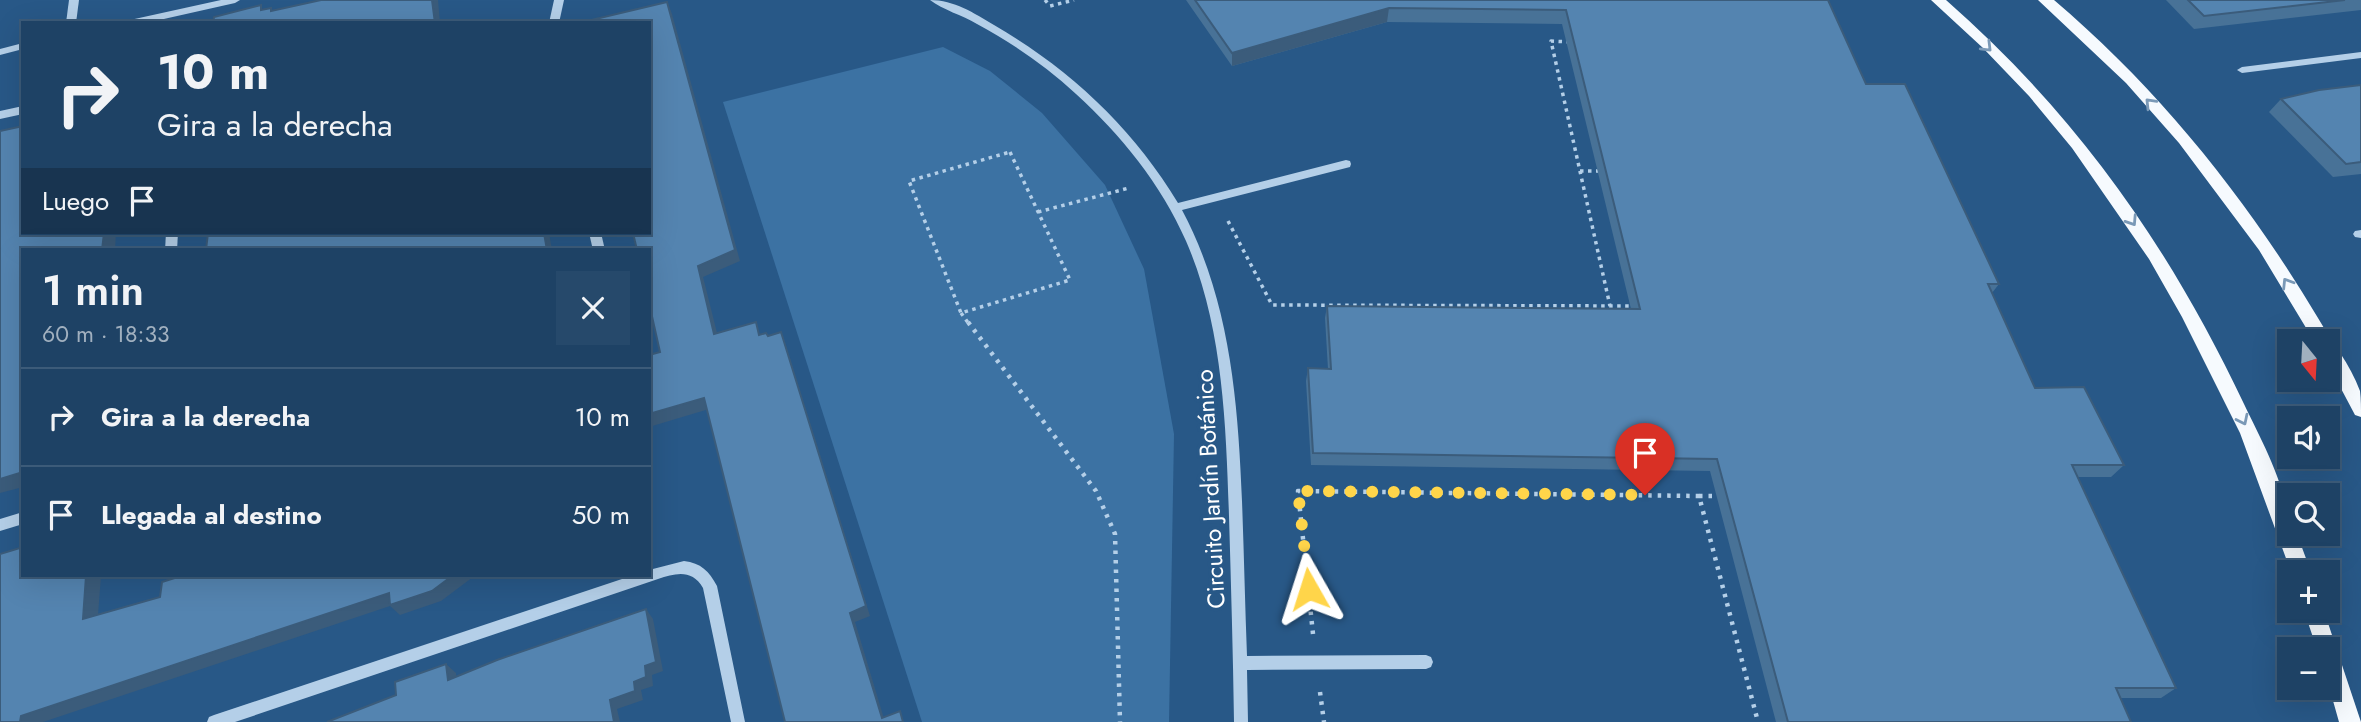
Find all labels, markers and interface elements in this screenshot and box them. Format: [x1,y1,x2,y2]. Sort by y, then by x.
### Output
text: 10 m [157,37,269,107]
one-way arrow [1979,38,1992,51]
icon: right [42,49,133,140]
one-way arrow [2145,98,2158,111]
text: Gira a la derecha [157,102,393,148]
text: Luego [42,182,109,220]
icon: arrive [123,182,161,220]
one-way arrow [2124,213,2137,226]
text: 1 min [42,260,144,321]
button: close [556,271,630,345]
one-way arrow [2283,278,2296,291]
text: 60 m · 18:33 [42,317,170,351]
north arrow [2277,329,2340,392]
map controls [2277,329,2340,700]
street label: Circuito Jardín Botánico [1186,368,1234,610]
icon: right [42,398,80,436]
text: Gira a la derecha [101,398,310,436]
text: 10 m [575,398,630,436]
button: sound [2277,406,2340,469]
one-way arrow [2234,413,2248,425]
pin [1615,423,1675,495]
icon: arrive [1626,434,1664,472]
button: search [2277,483,2340,546]
icon: arrive [42,496,80,534]
text: Llegada al destino [101,496,322,534]
text: 50 m [572,496,630,534]
position arrow [1272,552,1346,626]
button: + [2277,560,2340,623]
button: − [2277,637,2340,700]

